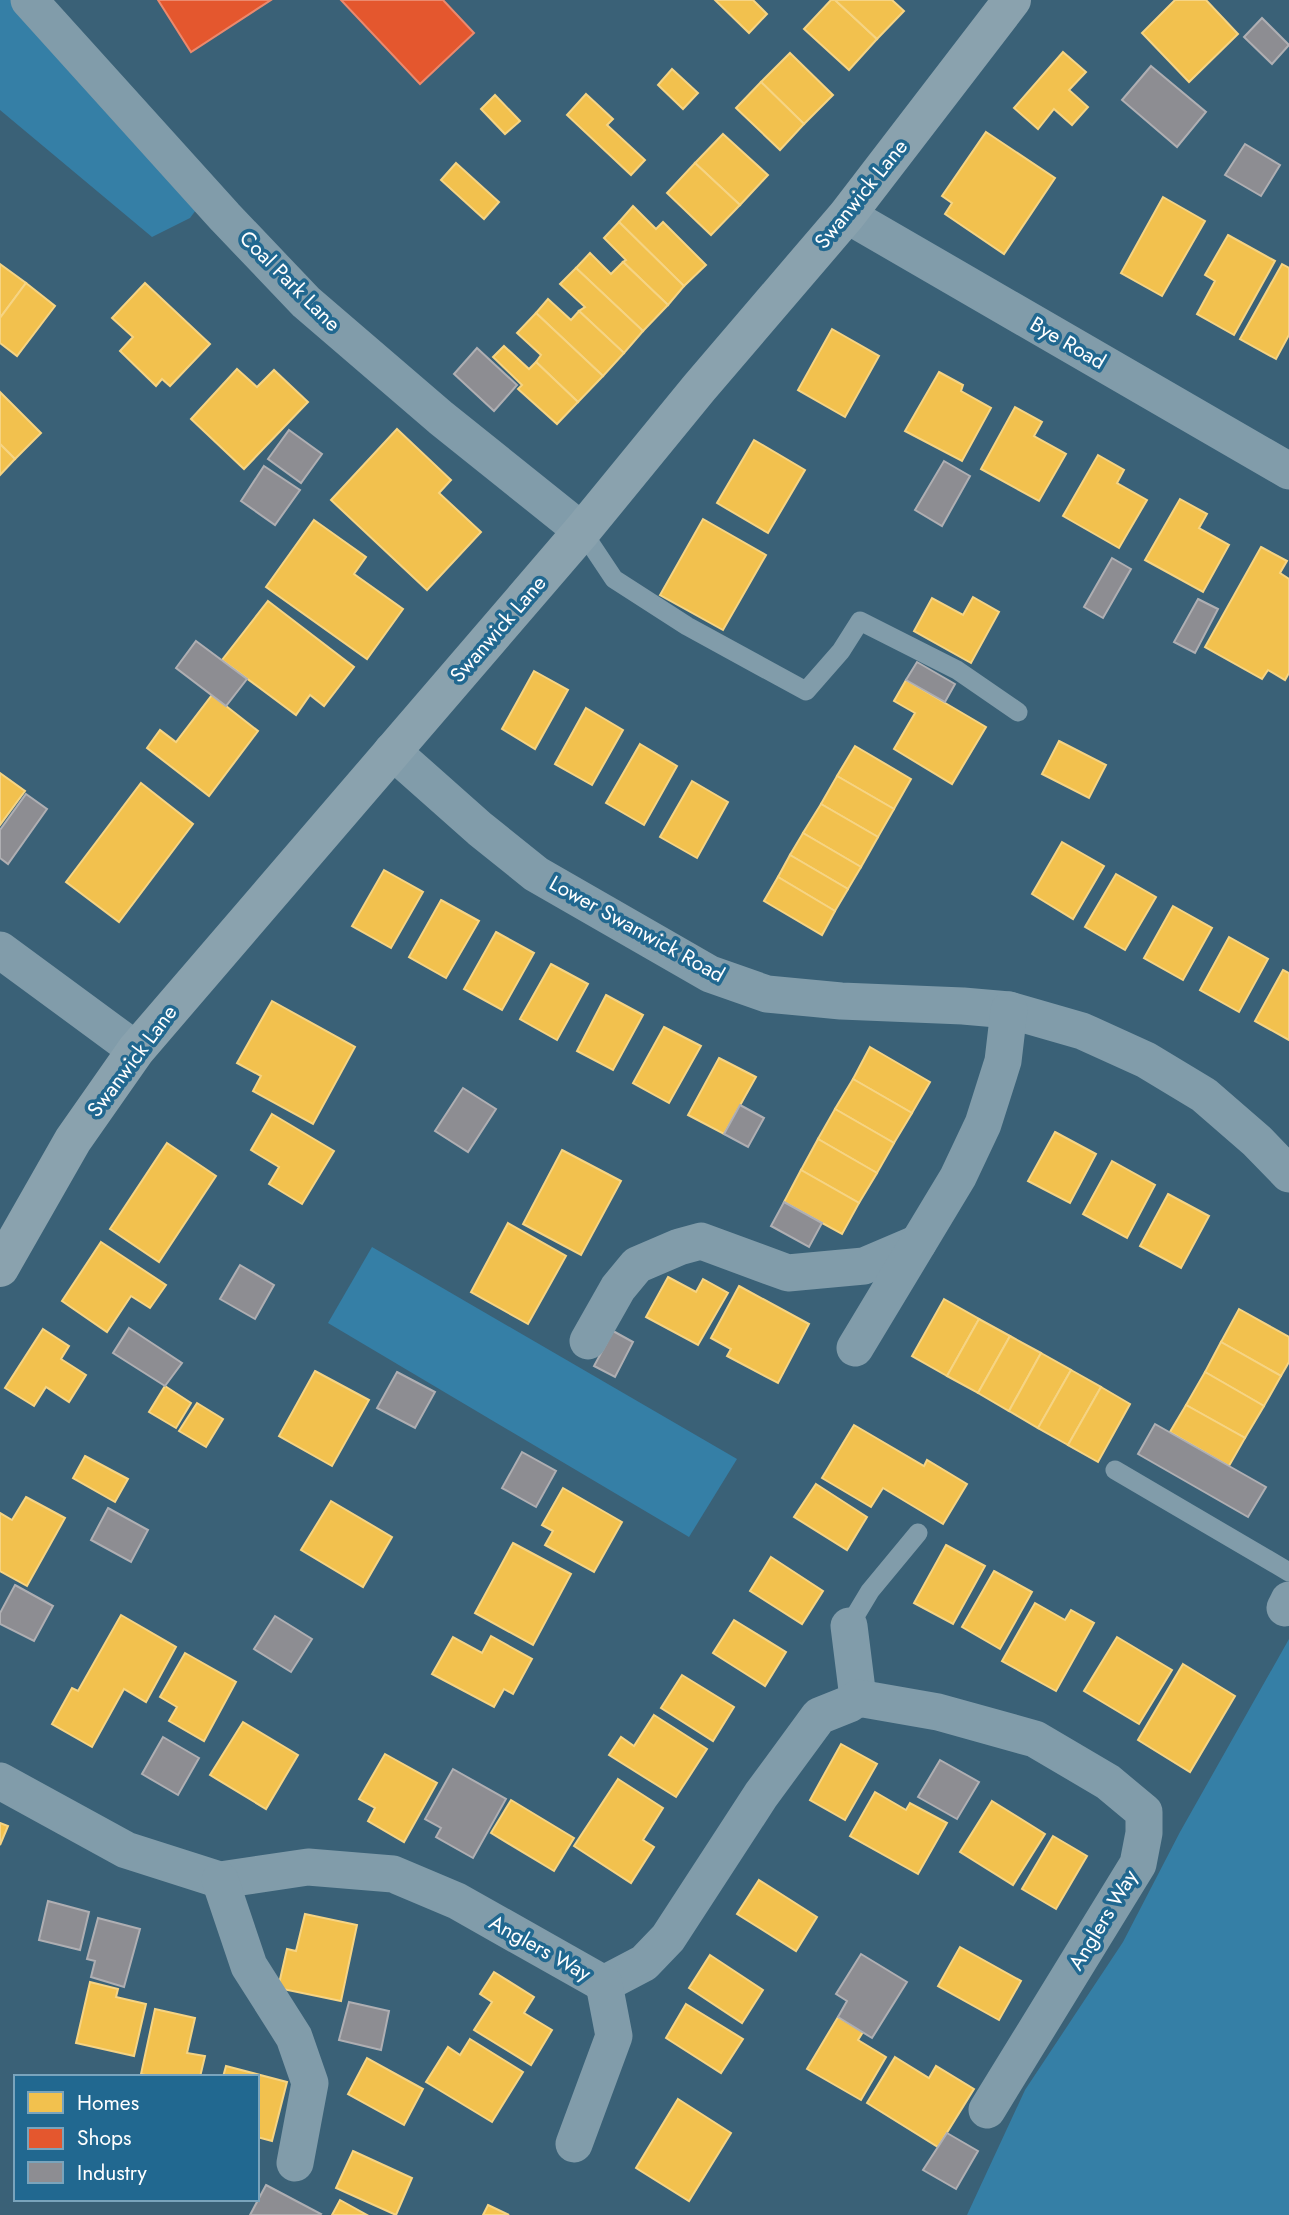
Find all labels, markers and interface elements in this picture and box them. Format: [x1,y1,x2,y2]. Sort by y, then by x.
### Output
street label: Swanwick Lane [807,133,915,255]
street label: Coal Park Lane [233,224,347,338]
street label: Bye Road [1025,309,1111,377]
street label: Swanwick Lane [443,569,553,689]
street label: Lower Swanwick Road [544,868,730,990]
street label: Swanwick Lane [80,999,184,1123]
street label: Anglers Way [1061,1863,1145,1976]
street label: Anglers Way [484,1908,597,1989]
legend [14,2075,259,2201]
text: Homes [77,2088,139,2118]
text: Shops [77,2123,131,2153]
text: Industry [77,2158,148,2188]

